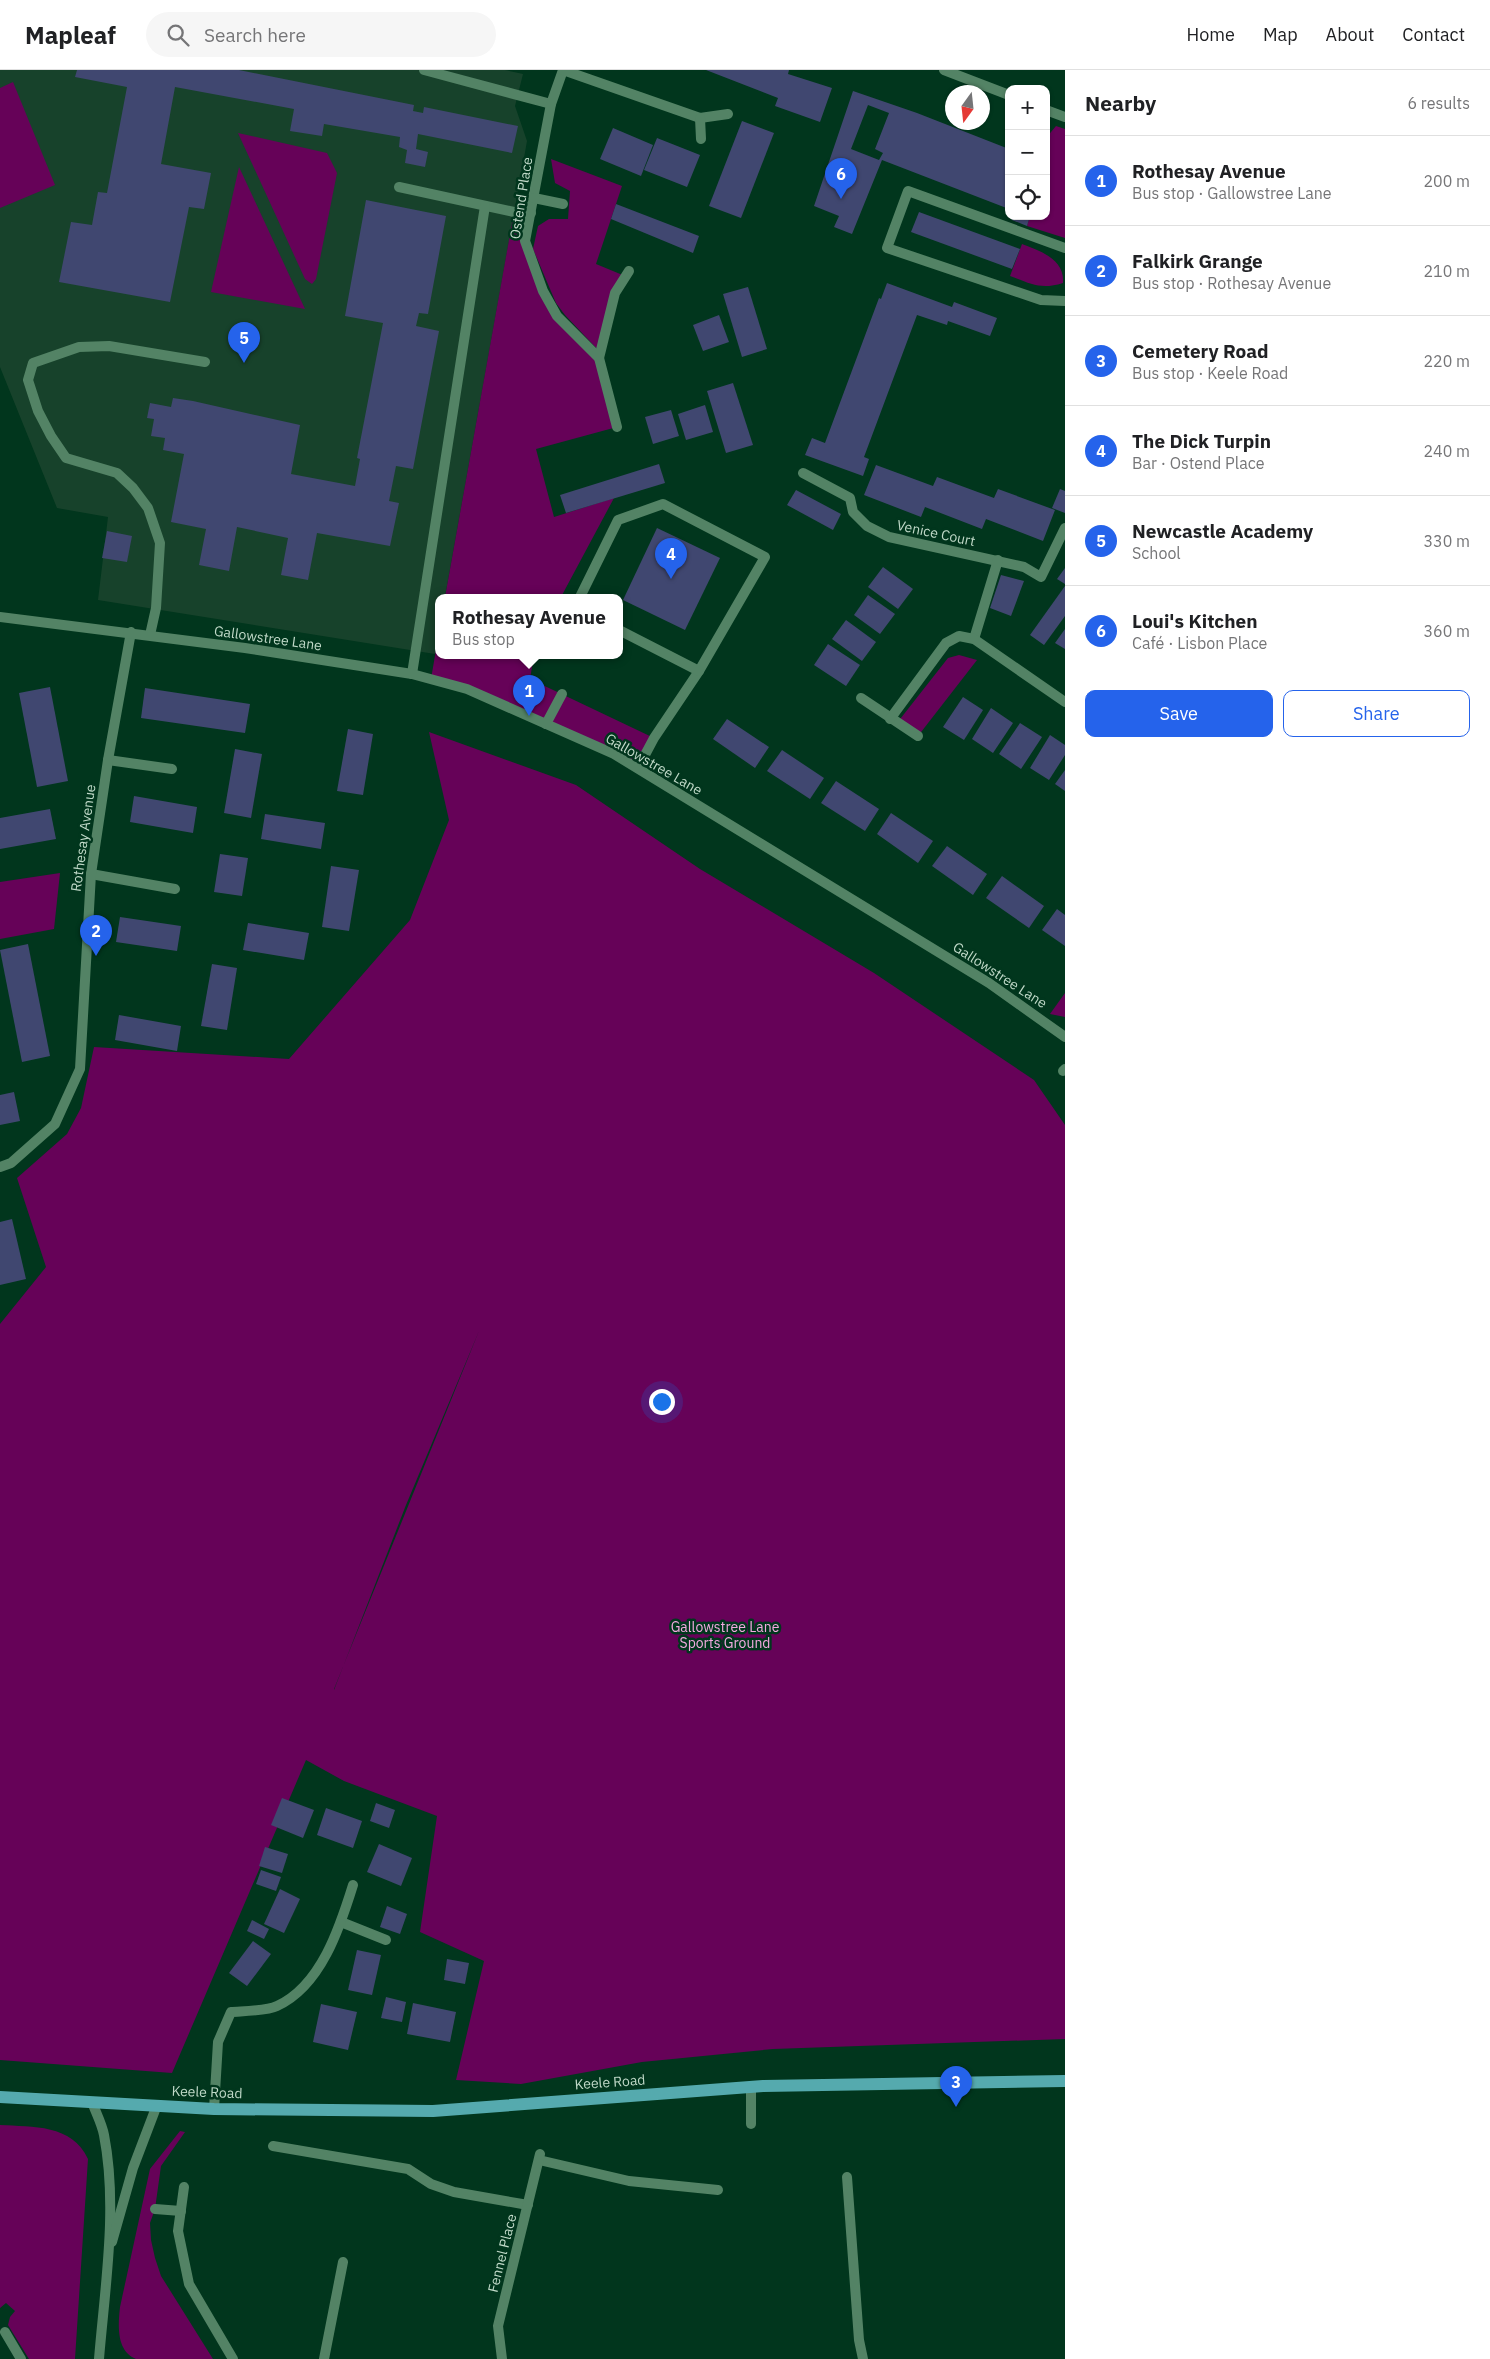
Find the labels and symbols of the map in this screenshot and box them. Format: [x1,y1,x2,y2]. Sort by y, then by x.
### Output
north arrow [945,85,990,130]
street label: Ostend Place [506,155,536,240]
pin: 6 [825,158,857,199]
pin: 5 [228,322,260,363]
street label: Venice Court [895,516,977,550]
pin: 4 [655,538,687,579]
street label: Gallowstree Lane [213,622,323,655]
pin: 1 [513,675,545,716]
street label: Gallowstree Lane [602,729,706,799]
street label: Rothesay Avenue [67,783,99,893]
pin: 2 [80,915,112,956]
street label: Gallowstree Lane [949,938,1051,1012]
your location [649,1389,675,1415]
park label: Gallowstree Lane Sports Ground [671,1618,780,1652]
pin: 3 [940,2066,972,2107]
street label: Keele Road [574,2071,646,2093]
street label: Keele Road [171,2082,243,2102]
street label: Fennel Place [484,2212,521,2294]

